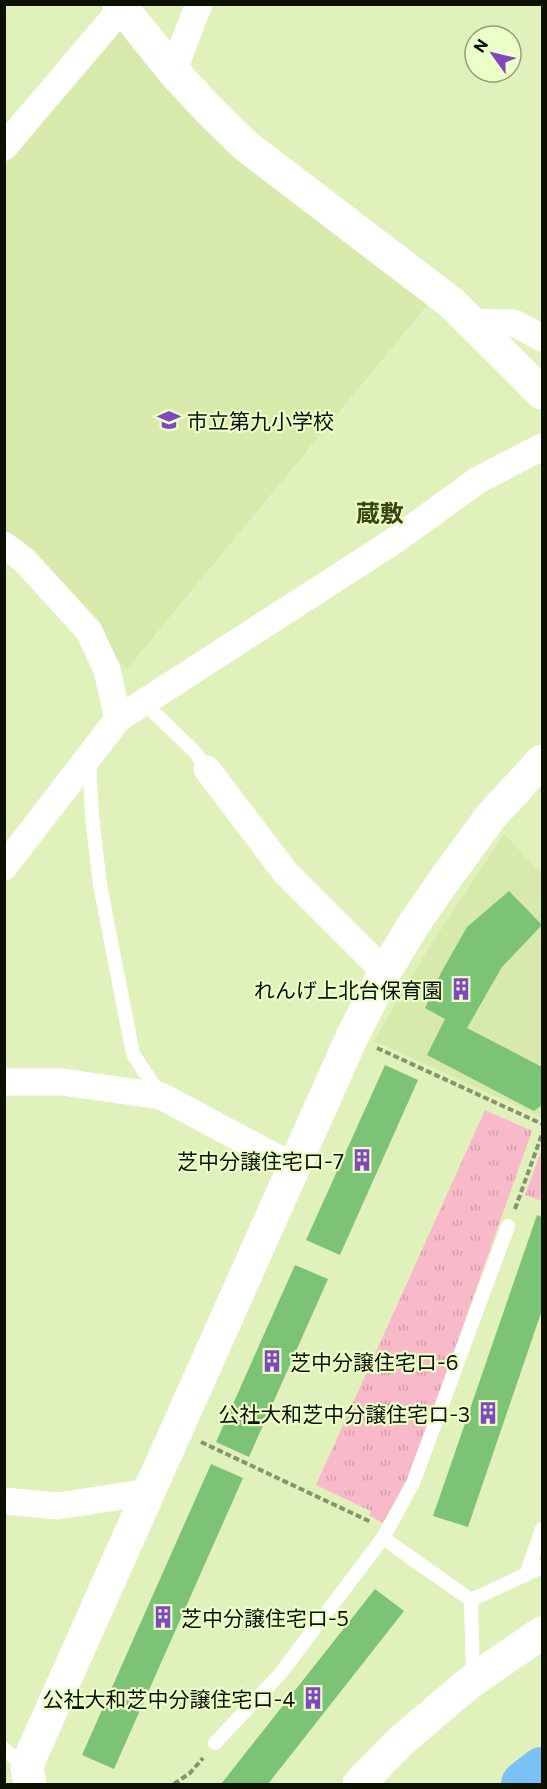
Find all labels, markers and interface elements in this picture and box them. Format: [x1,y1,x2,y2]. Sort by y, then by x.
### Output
north arrow [463,24,523,84]
text: N [469,35,491,56]
school or university icon: 市立第九小学校 [156,407,182,433]
place label: 市立第九小学校 [187,408,334,433]
district label: 蔵敷 [356,498,404,527]
building icon: れんげ上北台保育園 [448,976,474,1002]
place label: れんげ上北台保育園 [254,977,443,1002]
building icon: 芝中分譲住宅ロ-7 [349,1147,375,1173]
place label: 芝中分譲住宅ロ-7 [177,1148,344,1173]
building icon: 芝中分譲住宅ロ-6 [259,1348,285,1374]
place label: 芝中分譲住宅ロ-6 [290,1349,459,1374]
building icon: 公社大和芝中分譲住宅ロ-3 [475,1400,501,1426]
place label: 公社大和芝中分譲住宅ロ-3 [218,1401,470,1426]
building icon: 芝中分譲住宅ロ-5 [150,1604,176,1630]
place label: 芝中分譲住宅ロ-5 [181,1605,349,1630]
building icon: 公社大和芝中分譲住宅ロ-4 [300,1685,326,1711]
place label: 公社大和芝中分譲住宅ロ-4 [43,1686,295,1711]

